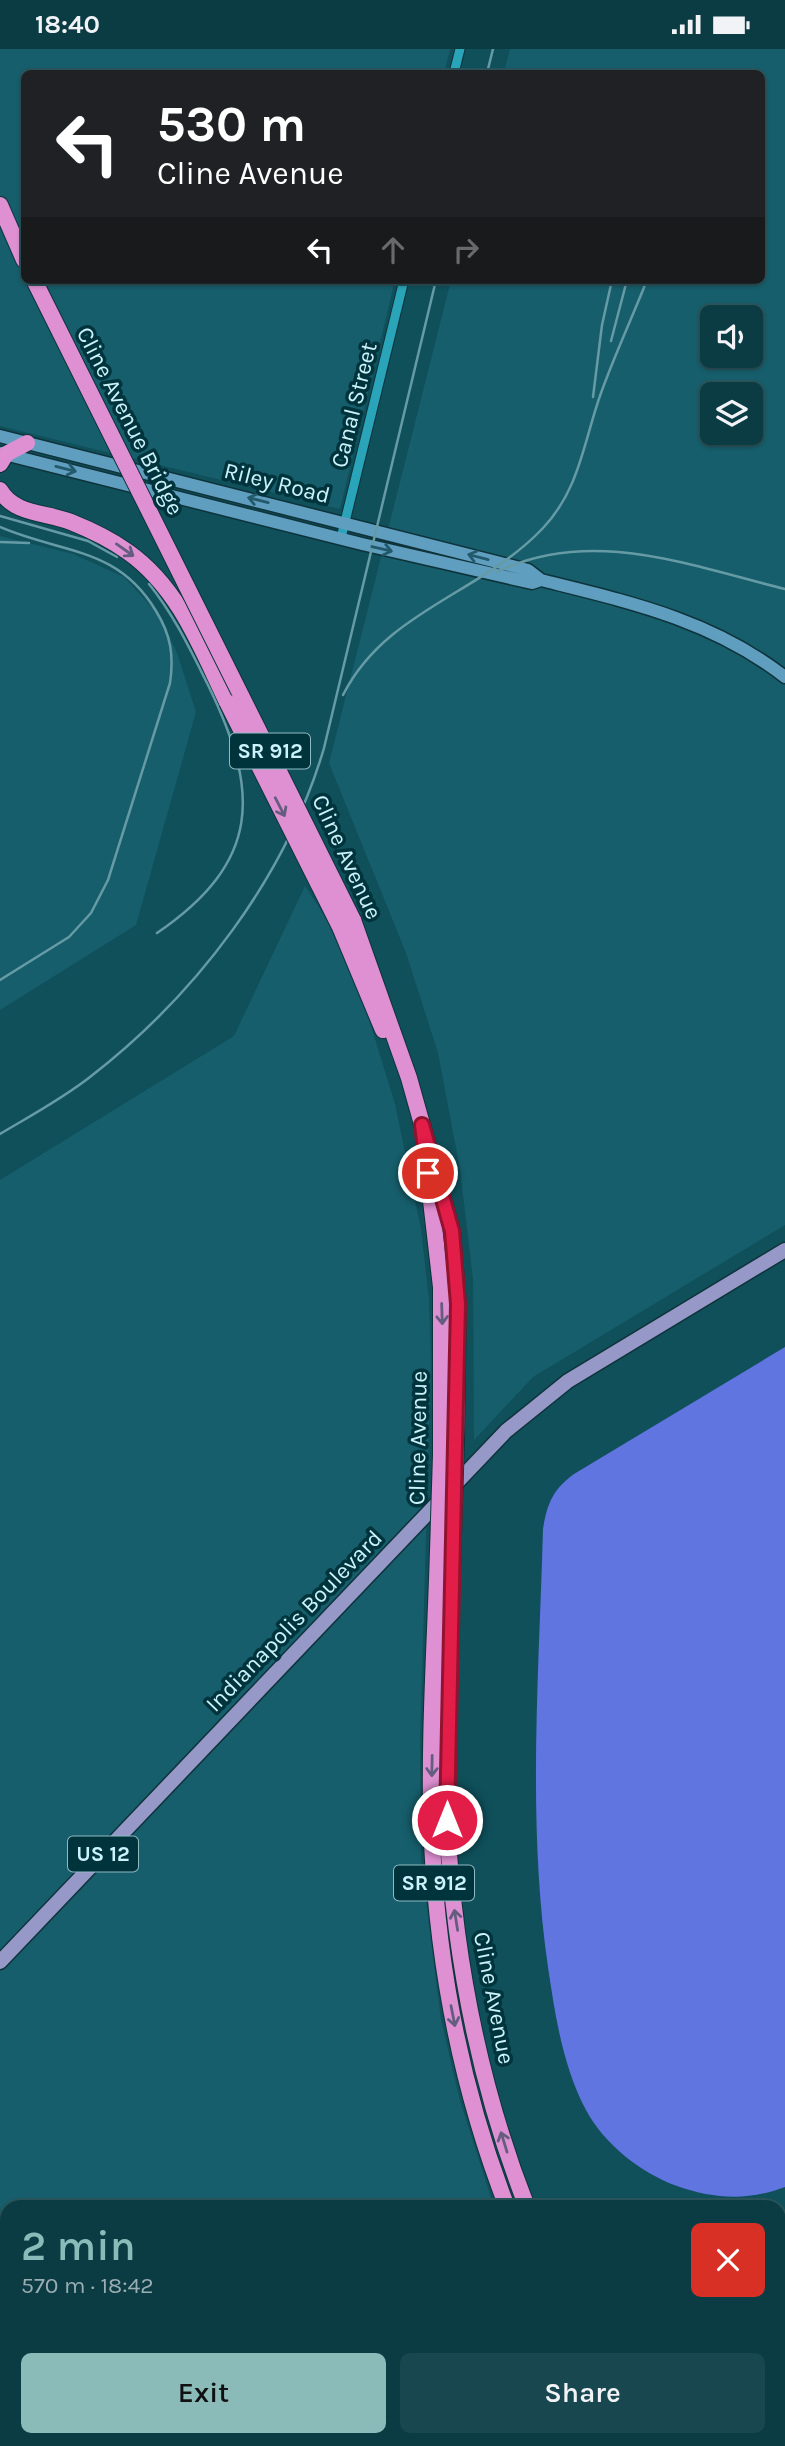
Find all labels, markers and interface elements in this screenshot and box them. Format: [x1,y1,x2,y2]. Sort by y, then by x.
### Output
text: 18:40 [35,9,100,40]
text: 530 m [157,96,306,153]
icon: left [42,98,133,189]
text: Cline Avenue [157,155,344,192]
icon: left [301,231,339,269]
icon: ahead [374,231,412,269]
icon: right [447,231,485,269]
map controls [700,305,763,445]
button: sound [700,305,763,368]
street label: Cline Avenue Bridge [71,322,189,520]
street label: Canal Street [325,339,383,471]
button: layers [700,382,763,445]
street label: Riley Road [221,457,333,509]
one-way arrow [54,463,77,476]
one-way arrow [247,493,269,506]
one-way arrow [370,542,393,556]
one-way arrow [115,543,134,557]
one-way arrow [467,550,490,563]
road number: SR 912 [230,733,310,769]
street label: Cline Avenue [306,790,388,924]
one-way arrow [274,796,288,817]
pin [398,1143,458,1203]
icon: arrive [409,1154,447,1192]
one-way arrow [435,1302,448,1325]
street label: Cline Avenue [403,1371,433,1505]
street label: Indianapolis Boulevard [200,1525,388,1717]
one-way arrow [425,1754,438,1777]
position arrow [410,1783,484,1857]
road number: US 12 [68,1836,138,1871]
road number: SR 912 [394,1865,474,1901]
one-way arrow [449,1910,462,1932]
street label: Cline Avenue [468,1930,520,2066]
one-way arrow [447,2004,460,2027]
one-way arrow [497,2132,509,2154]
text: 2 min [21,2221,136,2271]
button: close [691,2223,765,2297]
text: 570 m · 18:42 [21,2272,154,2299]
button: Exit [21,2353,386,2433]
button: Share [400,2353,765,2433]

